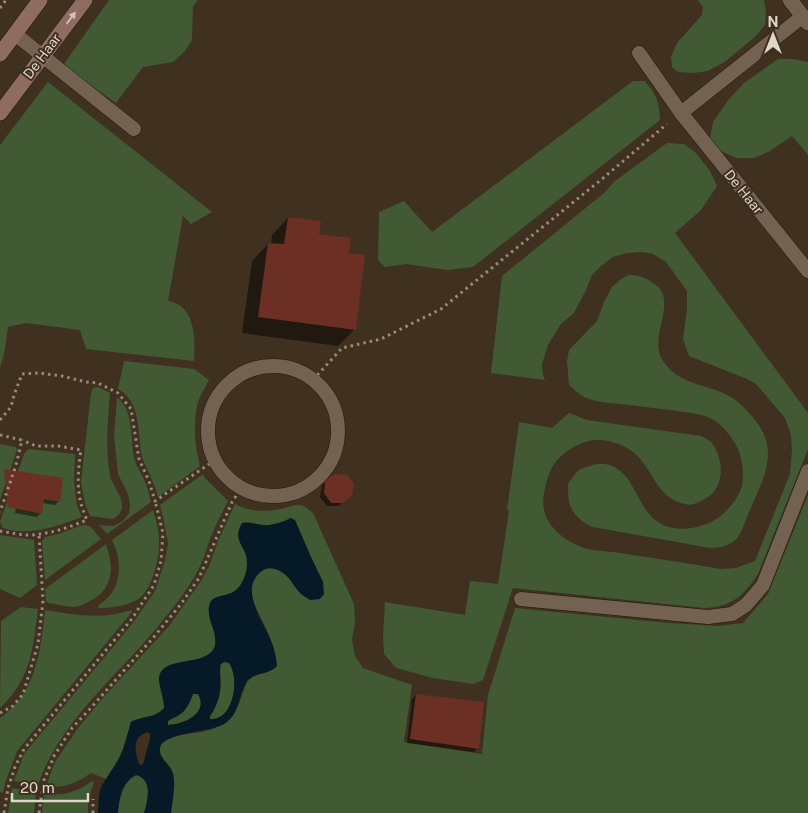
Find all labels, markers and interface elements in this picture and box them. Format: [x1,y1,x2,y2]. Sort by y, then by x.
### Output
north arrow [748,10,798,60]
one-way arrow [66,12,77,25]
text: N [768,14,778,30]
street label: De Haar [20,30,64,82]
street label: De Haar [721,167,767,217]
scale bar [12,770,89,802]
text: 20 m [20,779,55,796]

